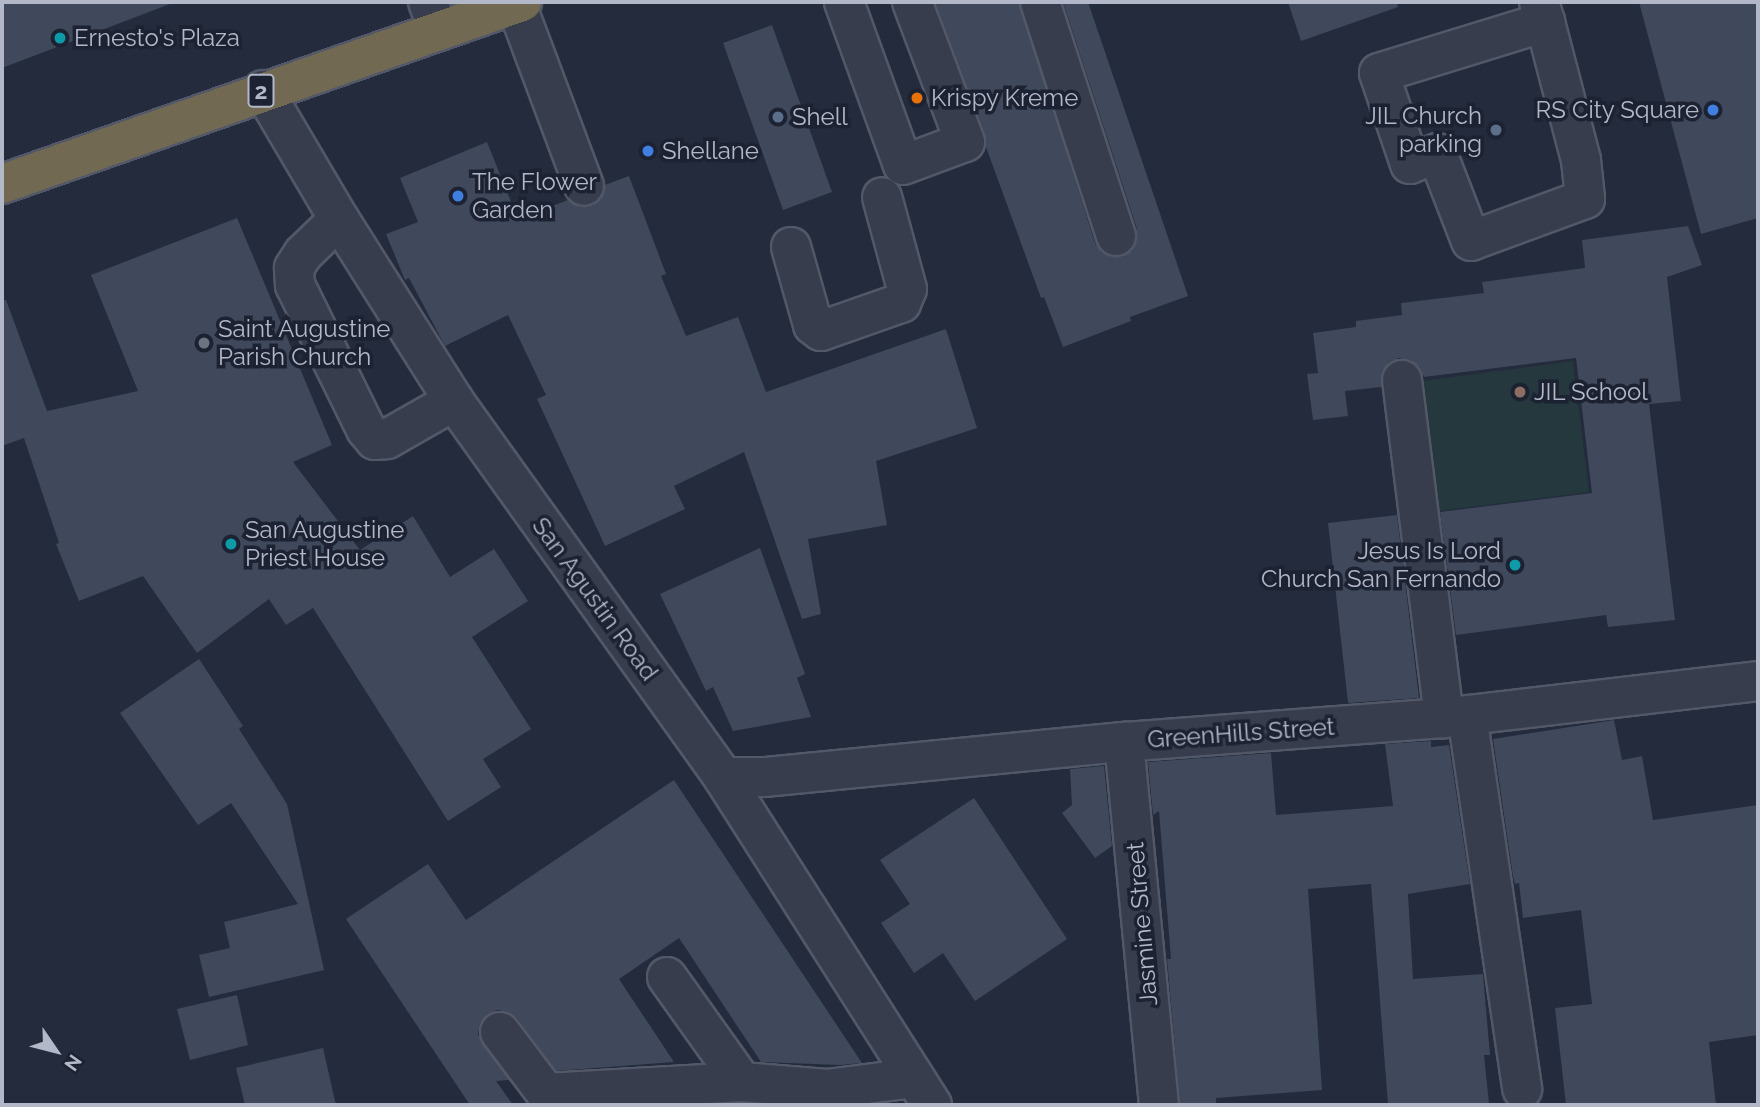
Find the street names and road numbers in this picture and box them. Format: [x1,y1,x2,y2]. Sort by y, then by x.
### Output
road number: 2 [247,72,275,110]
street label: San Agustin Road [526,512,664,686]
street label: GreenHills Street [1146,712,1336,754]
street label: Jasmine Street [1121,841,1163,1007]

